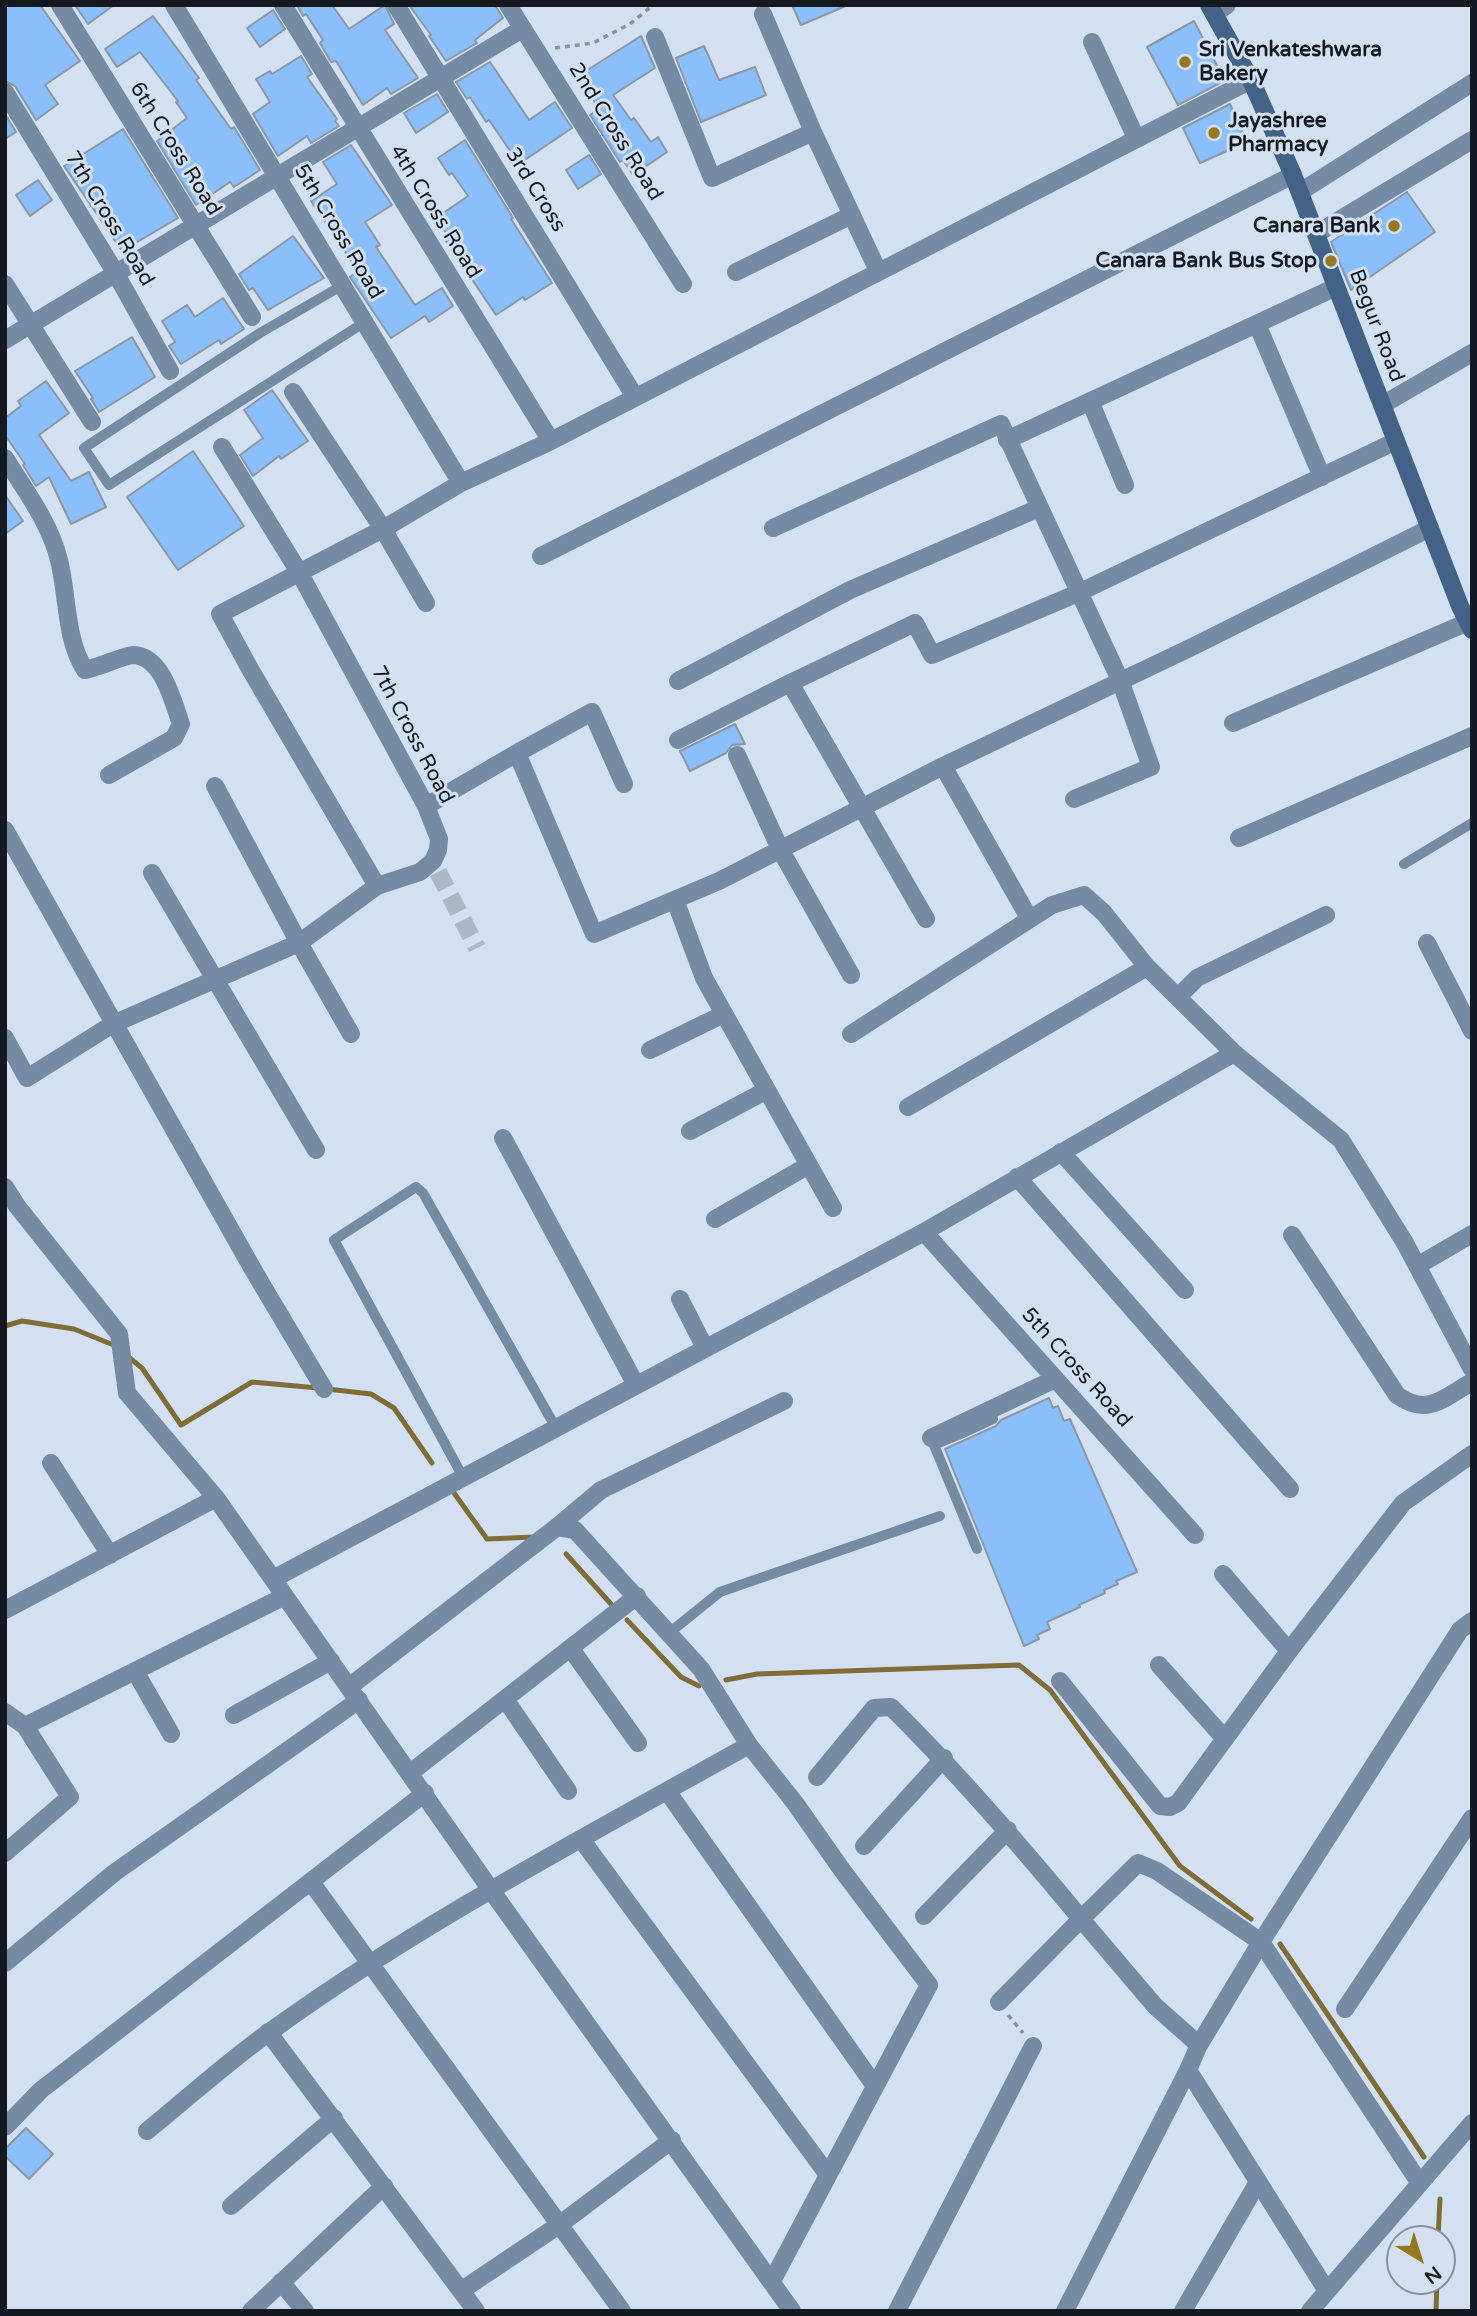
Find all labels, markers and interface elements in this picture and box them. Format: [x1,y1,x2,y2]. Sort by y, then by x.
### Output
place label: Sri Venkateshwara Bakery [1199,37,1382,87]
marker: Sri Venkateshwara Bakery [1177,54,1193,70]
street label: 2nd Cross Road [562,58,668,206]
street label: 6th Cross Road [124,78,226,220]
place label: Jayashree Pharmacy [1228,108,1328,158]
marker: Jayashree Pharmacy [1206,125,1222,141]
street label: 4th Cross Road [384,141,486,283]
street label: 3rd Cross [499,143,571,237]
street label: 7th Cross Road [59,147,159,291]
street label: 5th Cross Road [288,160,388,304]
place label: Canara Bank [1253,213,1380,239]
marker: Canara Bank [1386,218,1402,234]
place label: Canara Bank Bus Stop [1096,248,1317,274]
marker: Canara Bank Bus Stop [1323,253,1339,269]
street label: Begur Road [1343,266,1409,386]
street label: 7th Cross Road [365,662,459,808]
street label: 5th Cross Road [1016,1303,1136,1433]
north arrow [1386,2225,1456,2295]
text: N [1420,2262,1445,2288]

